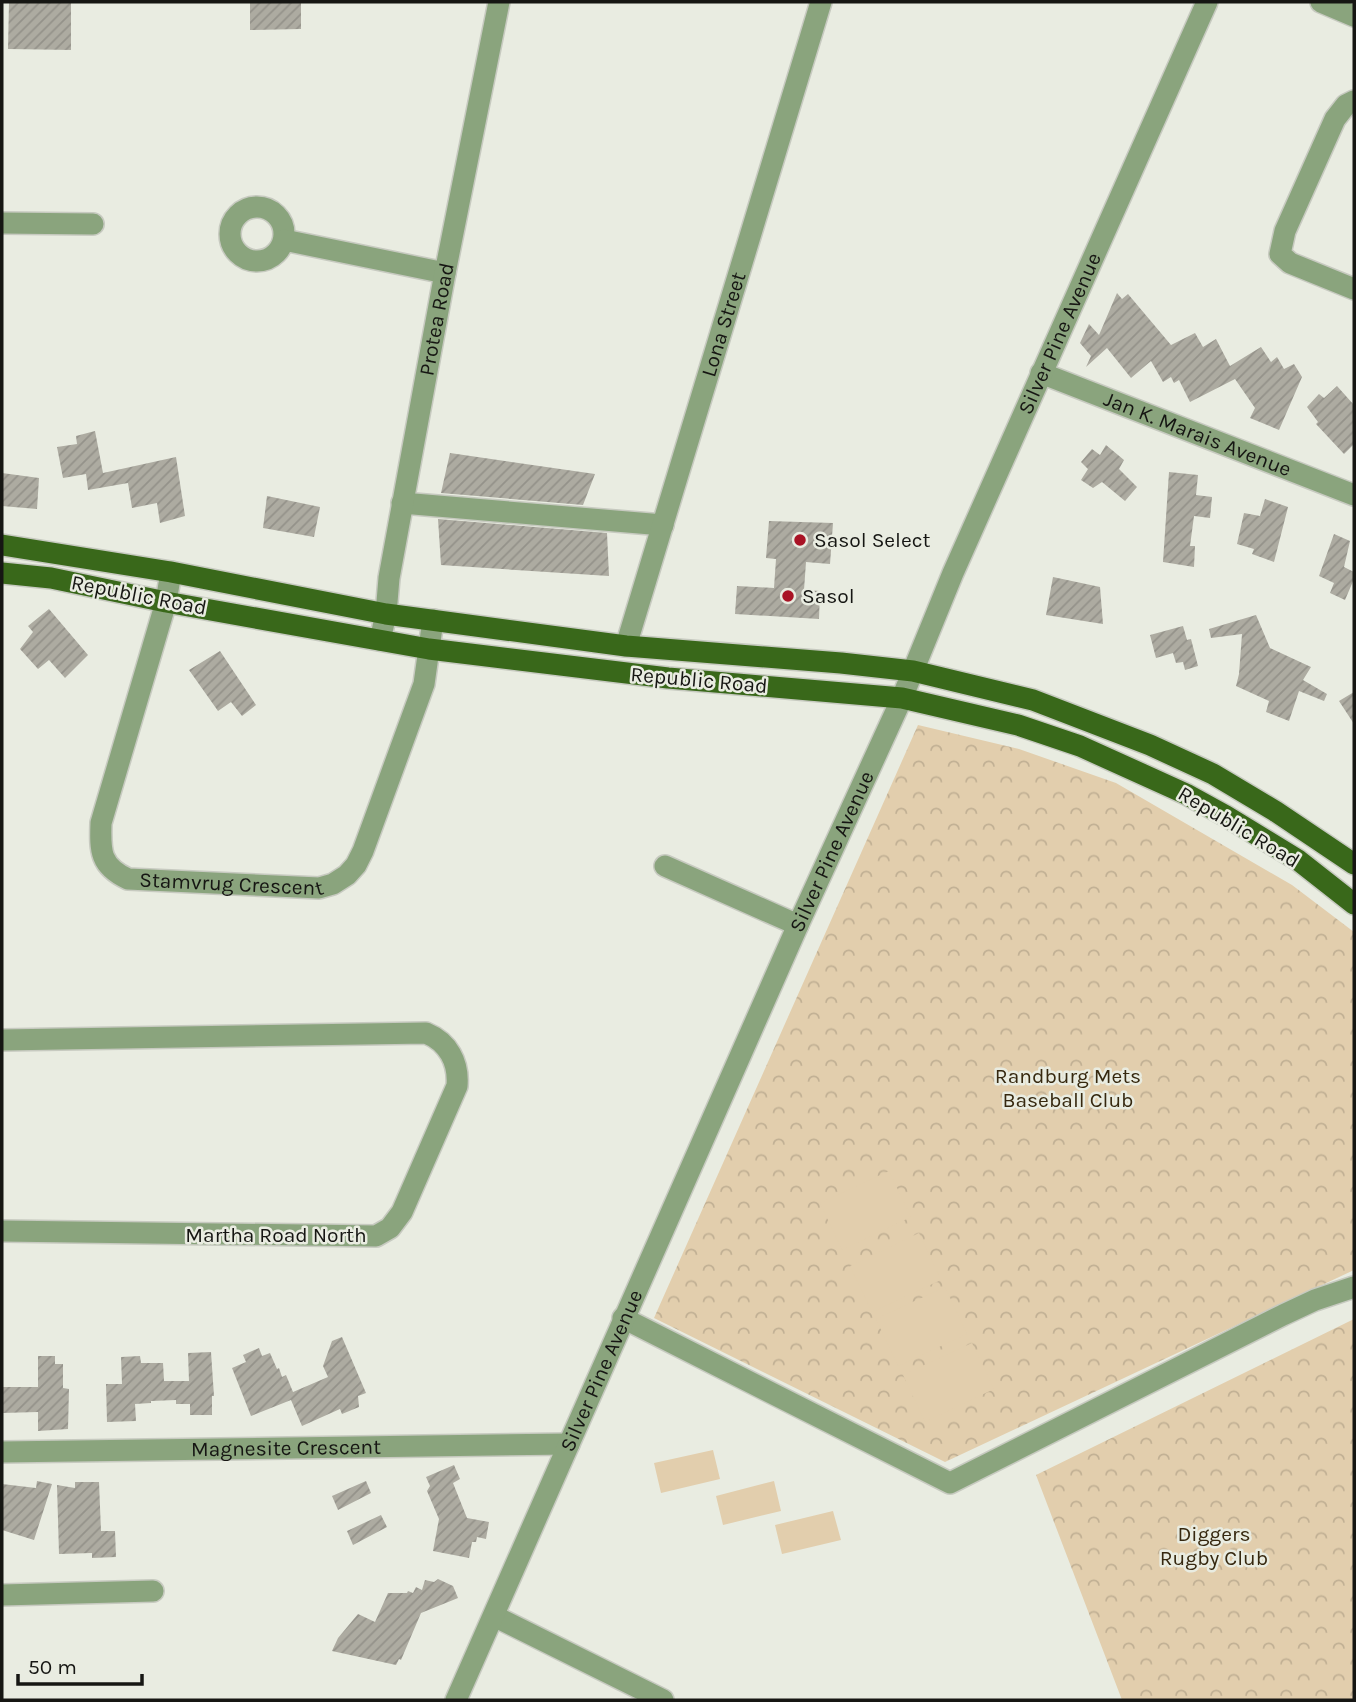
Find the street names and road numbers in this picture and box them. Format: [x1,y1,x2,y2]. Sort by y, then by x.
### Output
street label: Silver Pine Avenue [1013,249,1106,418]
street label: Protea Road [414,261,459,378]
street label: Lona Street [696,269,751,380]
street label: Jan K. Marais Avenue [1100,387,1295,481]
street label: Republic Road [69,570,209,620]
street label: Republic Road [630,662,768,698]
street label: Silver Pine Avenue [784,767,879,936]
street label: Republic Road [1174,781,1304,873]
street label: Stamvrug Crescent [139,868,326,901]
street label: Martha Road North [185,1223,367,1247]
street label: Silver Pine Avenue [555,1286,648,1455]
street label: Magnesite Crescent [191,1435,381,1461]

